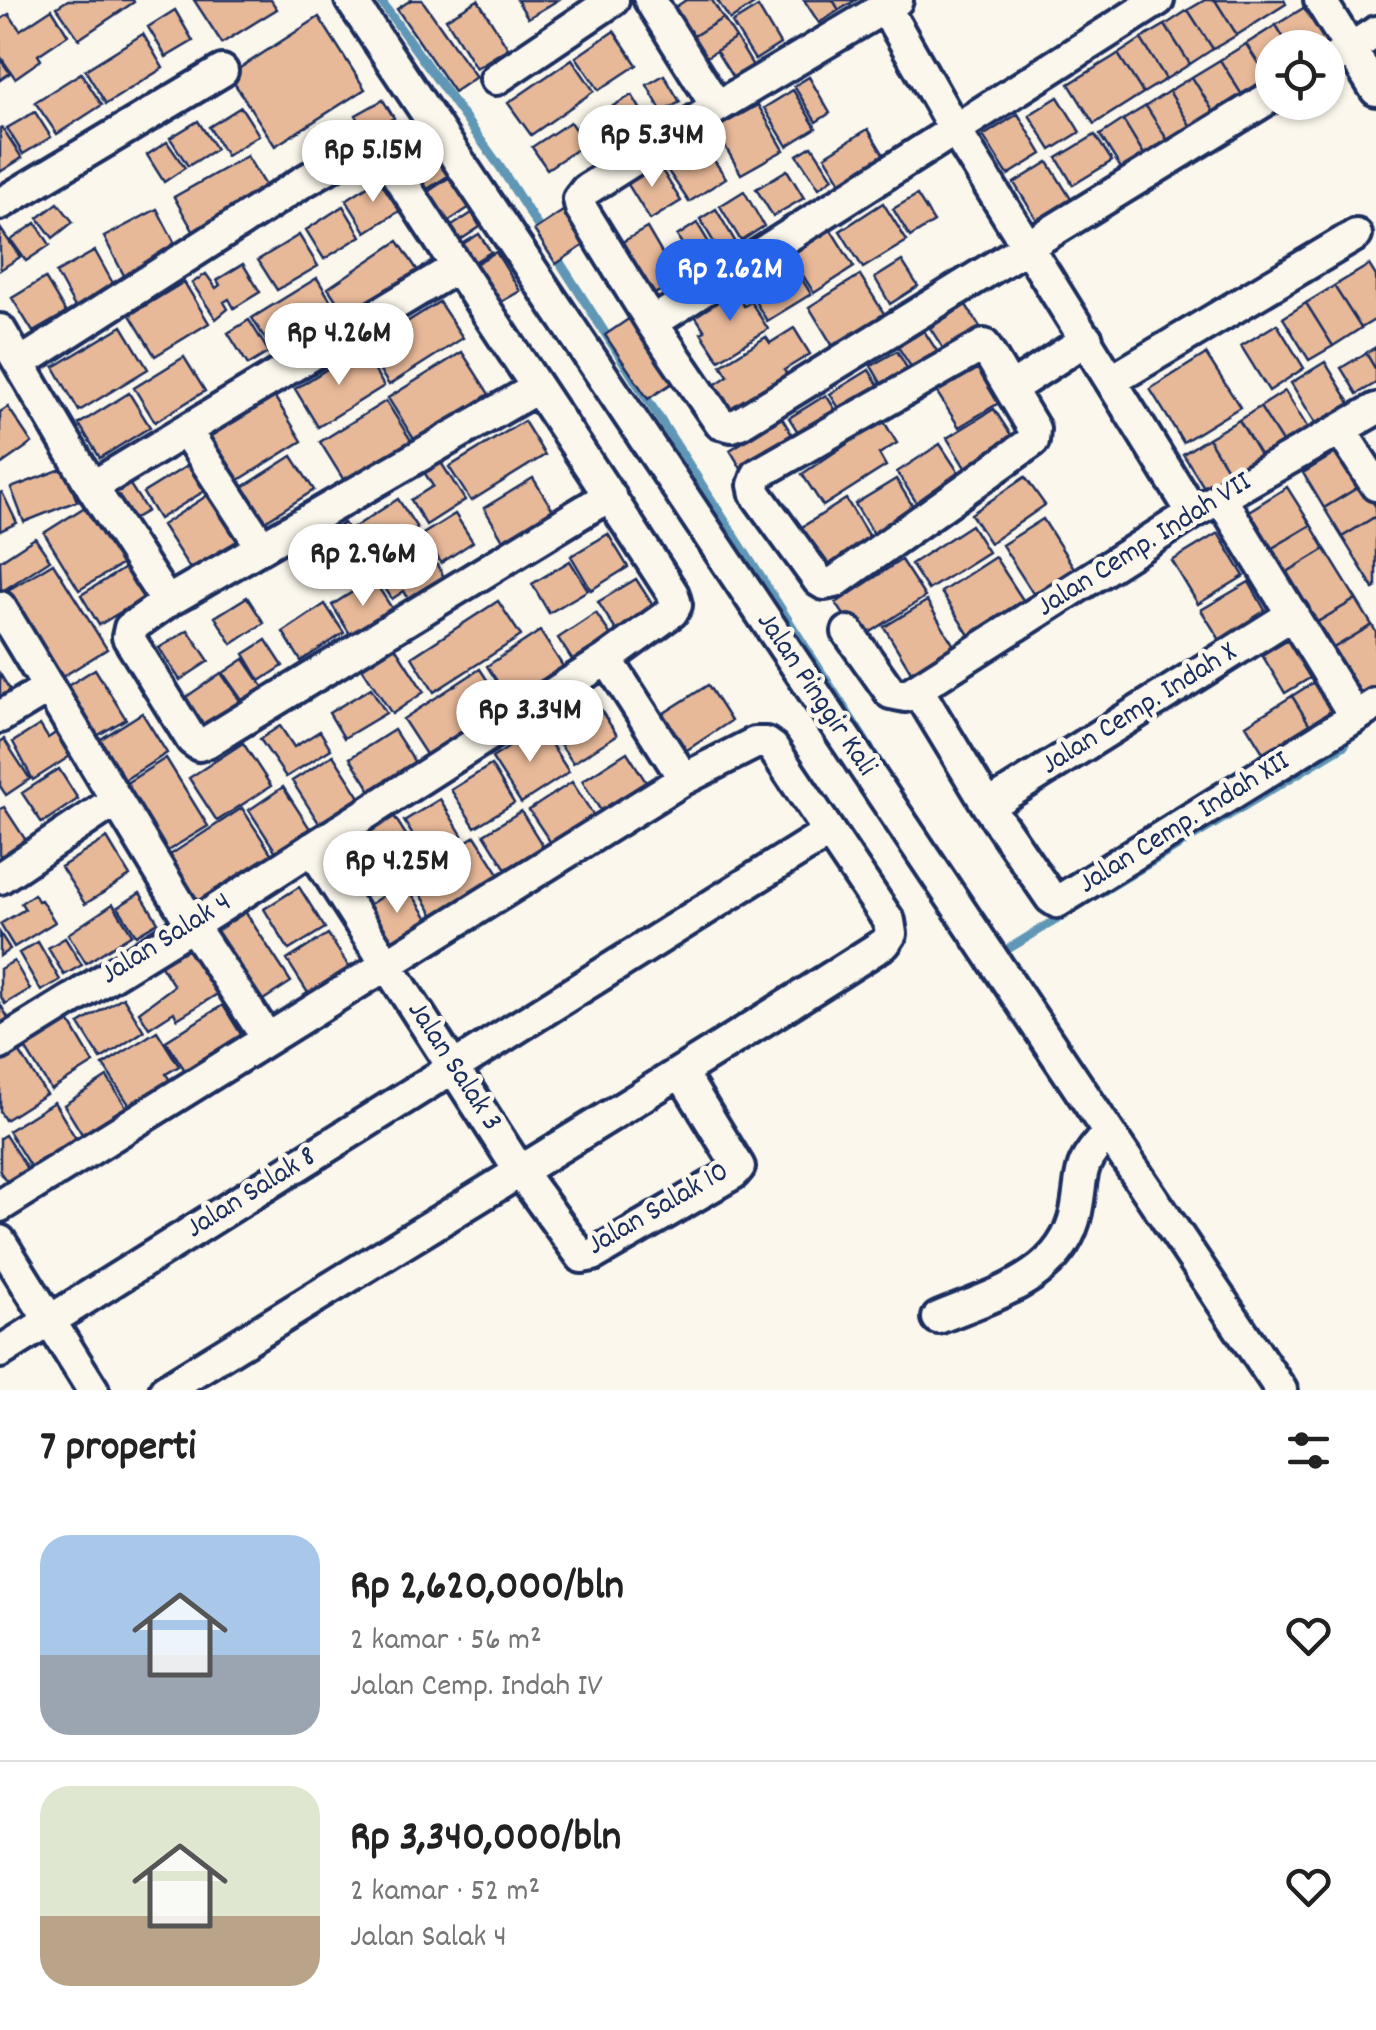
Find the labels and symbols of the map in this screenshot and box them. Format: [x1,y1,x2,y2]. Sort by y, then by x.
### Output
pin: Rp 5.34M [549,105,755,190]
pin: Rp 5.15M [270,120,476,205]
pin: Rp 2.62M [627,239,833,324]
pin: Rp 4.26M [236,303,442,388]
street label: Jalan Cemp. Indah VII [1029,463,1261,629]
pin: Rp 2.96M [260,524,466,609]
street label: Jalan Pinggir Kali [744,604,886,786]
street label: Jalan Cemp. Indah X [1034,632,1246,788]
pin: Rp 3.34M [427,680,633,765]
street label: Jalan Cemp. Indah XII [1071,742,1299,906]
pin: Rp 4.25M [294,831,500,916]
street label: Jalan Salak 4 [93,883,241,997]
street label: Jalan Salak 3 [395,993,511,1141]
street label: Jalan Salak 8 [178,1137,326,1251]
street label: Jalan Salak 10 [580,1152,738,1268]

